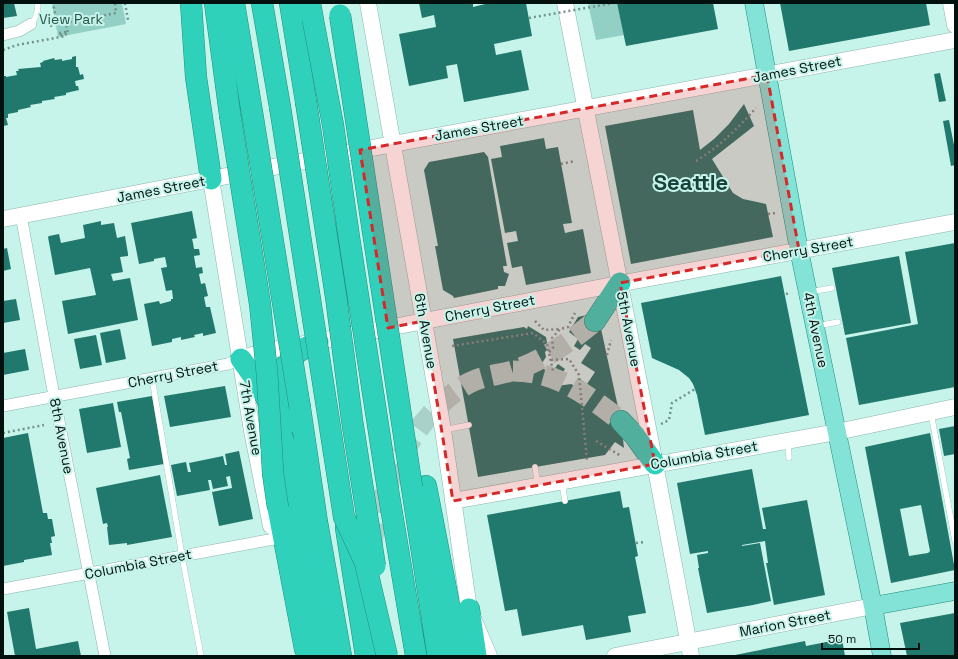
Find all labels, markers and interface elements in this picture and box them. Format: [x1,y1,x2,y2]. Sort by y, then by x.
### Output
park label: View Park [39,10,104,28]
street label: James Street [751,52,843,86]
street label: James Street [433,111,525,145]
district label: Seattle [654,168,728,196]
street label: James Street [115,172,207,206]
street label: Cherry Street [761,232,855,266]
street label: Cherry Street [443,290,537,326]
street label: 5th Avenue [613,290,645,368]
street label: 4th Avenue [799,291,833,369]
street label: 6th Avenue [410,292,442,370]
street label: Cherry Street [126,356,220,392]
street label: 7th Avenue [236,379,266,457]
street label: 8th Avenue [46,397,78,475]
street label: Columbia Street [649,437,759,473]
street label: Columbia Street [83,545,193,583]
street label: Marion Street [738,605,832,641]
scale bar [822,625,919,651]
text: 50 m [828,631,856,647]

